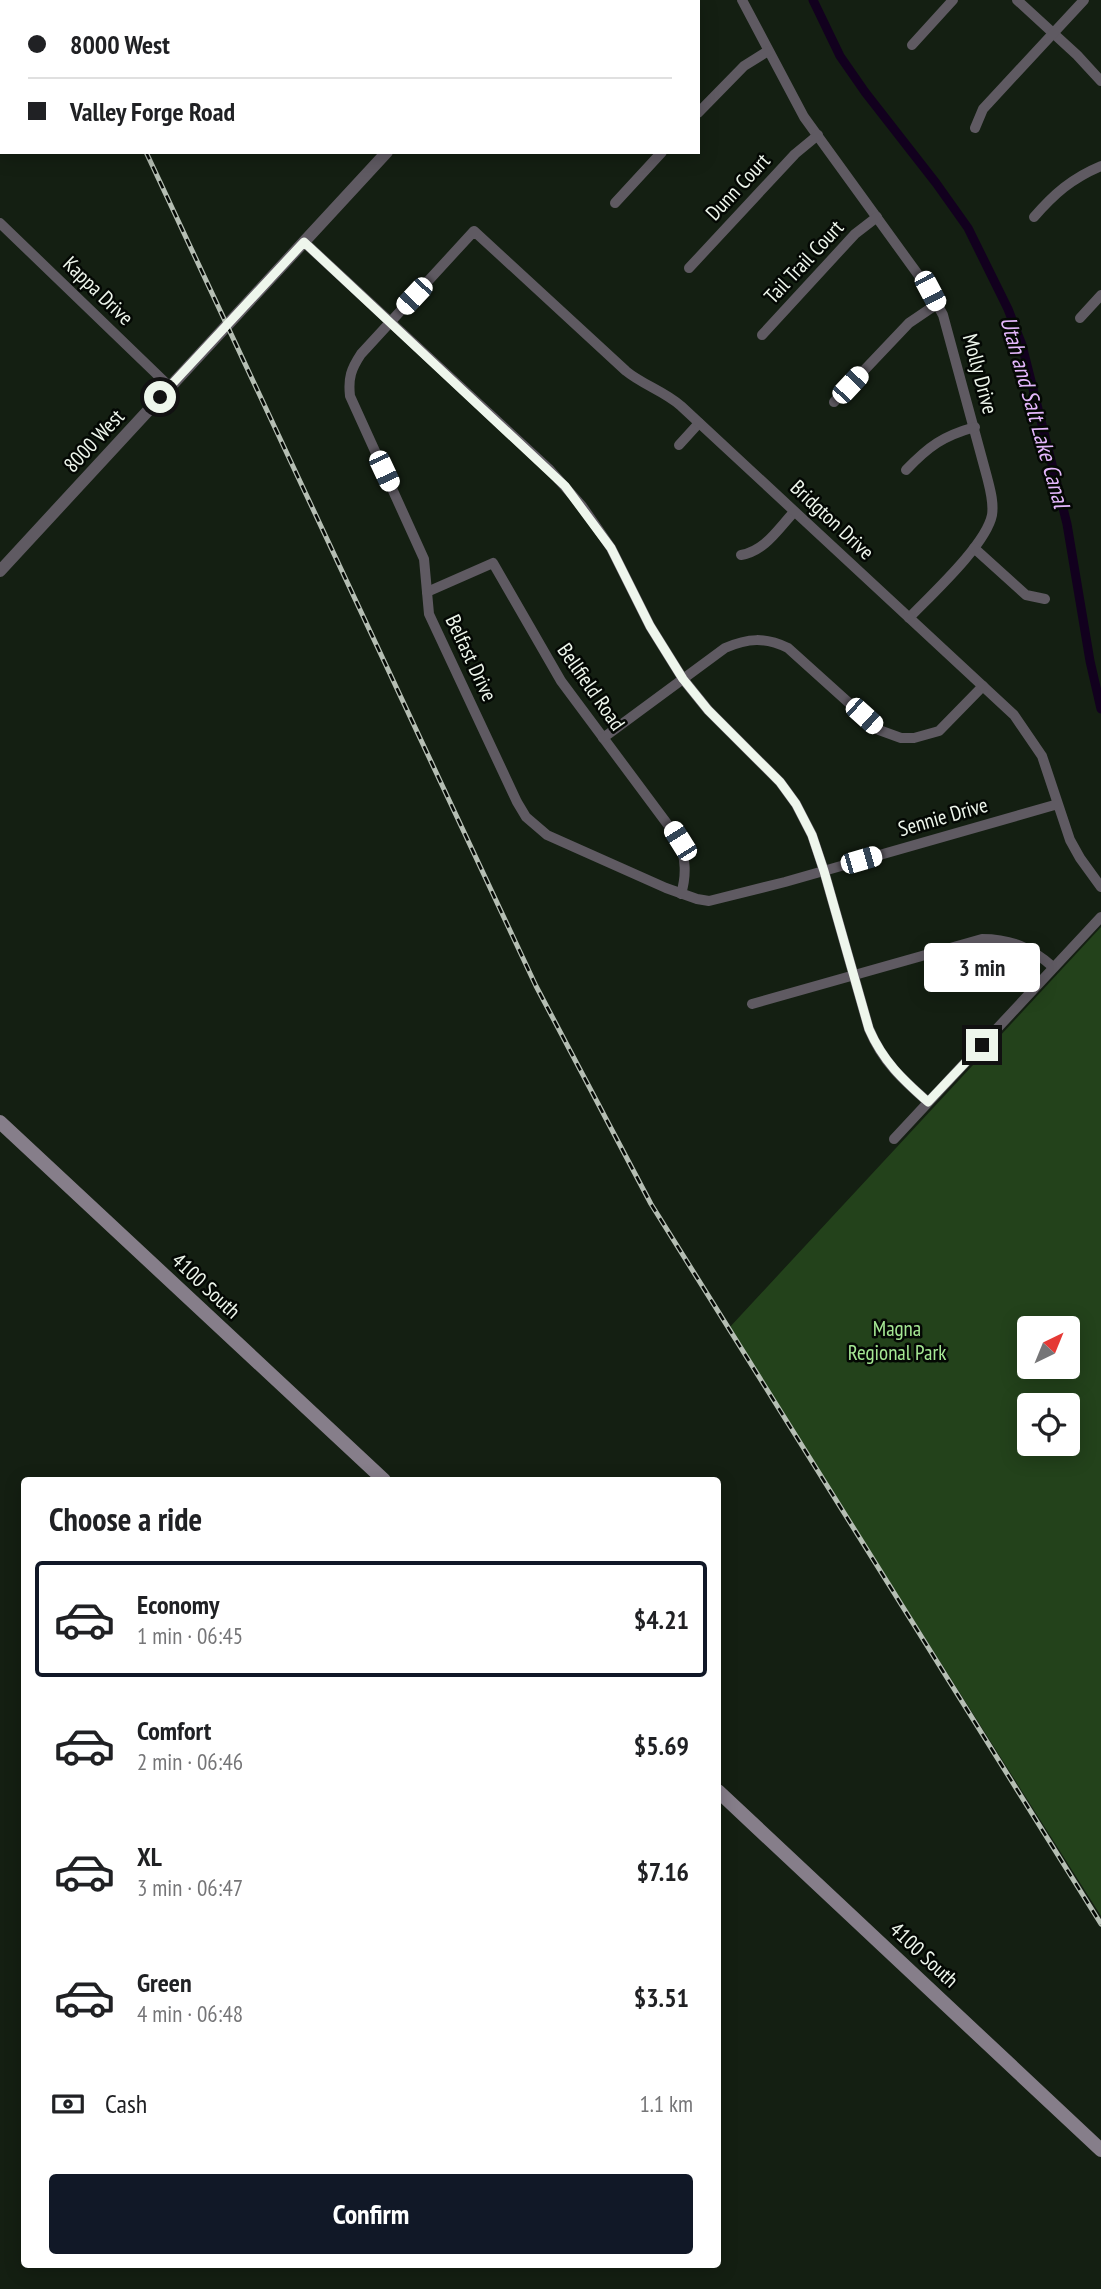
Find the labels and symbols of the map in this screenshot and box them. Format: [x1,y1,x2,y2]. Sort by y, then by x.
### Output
street label: Dunn Court [700,147,776,226]
street label: Tail Trail Court [758,214,849,309]
street label: Kappa Drive [57,251,139,331]
car [911,268,950,314]
car [392,273,437,319]
water label: Utah and Salt Lake Canal [994,313,1077,513]
street label: Molly Drive [957,331,1004,417]
car [828,362,873,408]
route start [144,381,176,413]
street label: 8000 West [58,403,130,478]
car [366,448,403,494]
street label: Bridgton Drive [785,474,880,565]
street label: Belfast Drive [440,610,503,706]
street label: Bellfield Road [552,638,631,736]
car [842,694,887,738]
street label: Sennie Drive [895,791,991,842]
car [660,818,701,864]
car [838,844,885,876]
callout: 3 min [924,944,1040,992]
route end [966,1029,998,1061]
street label: 4100 South [166,1247,246,1324]
park label: Magna Regional Park [848,1315,946,1366]
north arrow [1017,1316,1080,1379]
street label: 4100 South [884,1916,964,1993]

